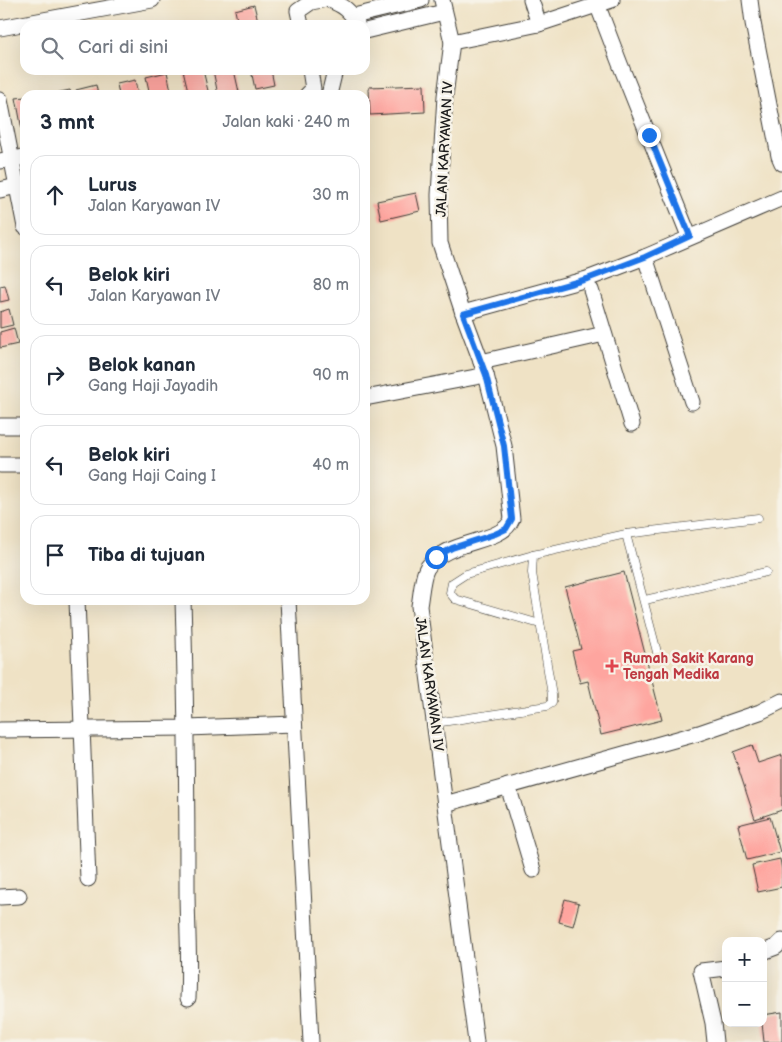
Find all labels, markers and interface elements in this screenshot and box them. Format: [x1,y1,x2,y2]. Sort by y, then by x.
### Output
search box [20,20,370,75]
icon: search [38,34,66,62]
text: Cari di sini [78,36,168,59]
street label: JALAN KARYAWAN IV [432,80,457,217]
text: 3 mnt [40,110,95,135]
text: Jalan kaki · 240 m [222,113,350,132]
route end [638,124,661,147]
text: Lurus [88,174,137,197]
icon: ahead [41,181,69,209]
text: 30 m [312,186,349,205]
text: Jalan Karyawan IV [88,197,220,216]
text: Belok kiri [88,264,170,287]
icon: left [41,271,69,299]
text: 80 m [313,276,349,295]
text: Jalan Karyawan IV [88,287,220,306]
text: Belok kanan [88,354,196,377]
icon: right [41,361,69,389]
text: 90 m [313,366,349,385]
text: Gang Haji Jayadih [88,377,218,396]
text: Belok kiri [88,444,170,467]
icon: left [41,451,69,479]
text: 40 m [312,456,349,475]
text: Gang Haji Caing I [88,467,216,486]
icon: arrive [41,541,69,569]
text: Tiba di tujuan [88,544,205,567]
route start [425,546,448,569]
street label: JALAN KARYAWAN IV [412,616,447,753]
place label: Rumah Sakit Karang Tengah Medika [623,650,754,683]
marker: Rumah Sakit Karang Tengah Medika [605,659,619,673]
map controls [722,937,767,1027]
button: + [722,937,767,982]
button: − [722,982,767,1027]

